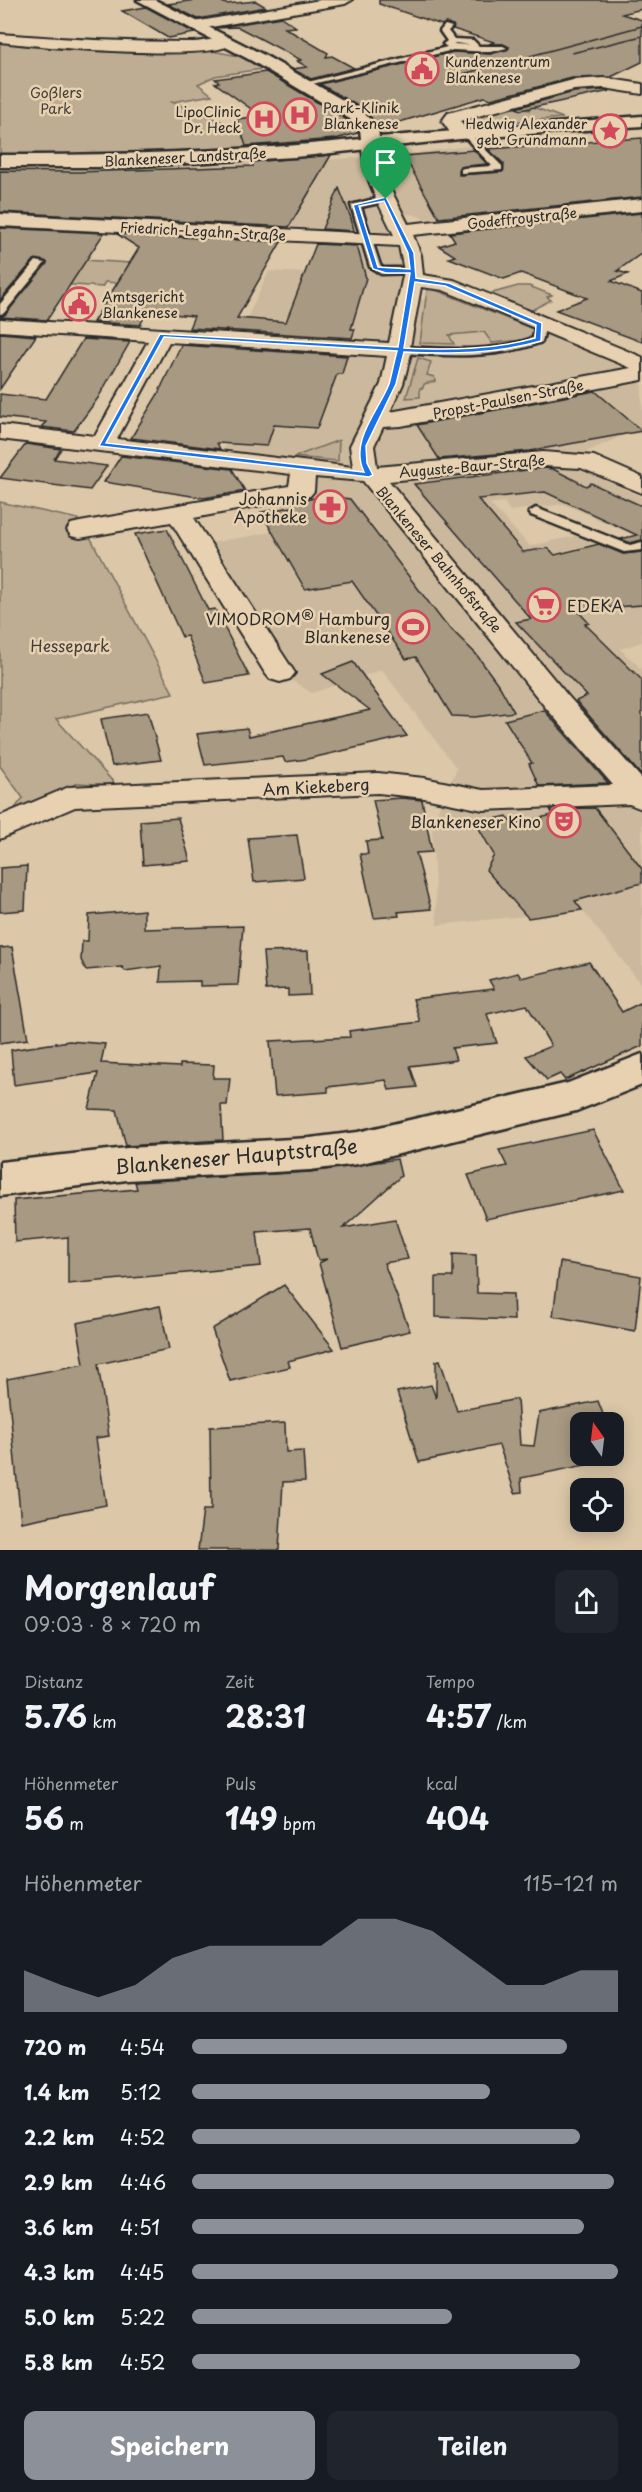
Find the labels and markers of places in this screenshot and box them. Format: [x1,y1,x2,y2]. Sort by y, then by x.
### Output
public building icon: Kundenzentrum Blankenese [404,51,440,87]
place label: Kundenzentrum Blankenese [445,51,550,88]
hospital icon: Park-Klinik Blankenese [282,97,318,133]
place label: Park-Klinik Blankenese [323,97,400,134]
place label: LipoClinic Dr. Heck [175,101,241,138]
hospital icon: LipoClinic Dr. Heck [246,101,282,137]
place label: Hedwig Alexander geb. Grundmann [466,113,588,150]
place icon: Hedwig Alexander geb. Grundmann [592,113,628,149]
pin [360,137,411,199]
public building icon: Amtsgericht Blankenese [61,286,97,322]
place label: Amtsgericht Blankenese [102,286,184,323]
place label: Johannis Apotheke [234,486,307,528]
pharmacy icon: Johannis Apotheke [312,489,348,525]
supermarket icon: EDEKA [526,587,562,623]
place label: EDEKA [567,593,623,617]
place label: VIMODROM® Hamburg Blankenese [206,606,390,648]
sports icon: VIMODROM® Hamburg Blankenese [395,609,431,645]
theatre icon: Blankeneser Kino [546,803,582,839]
place label: Blankeneser Kino [410,809,541,833]

